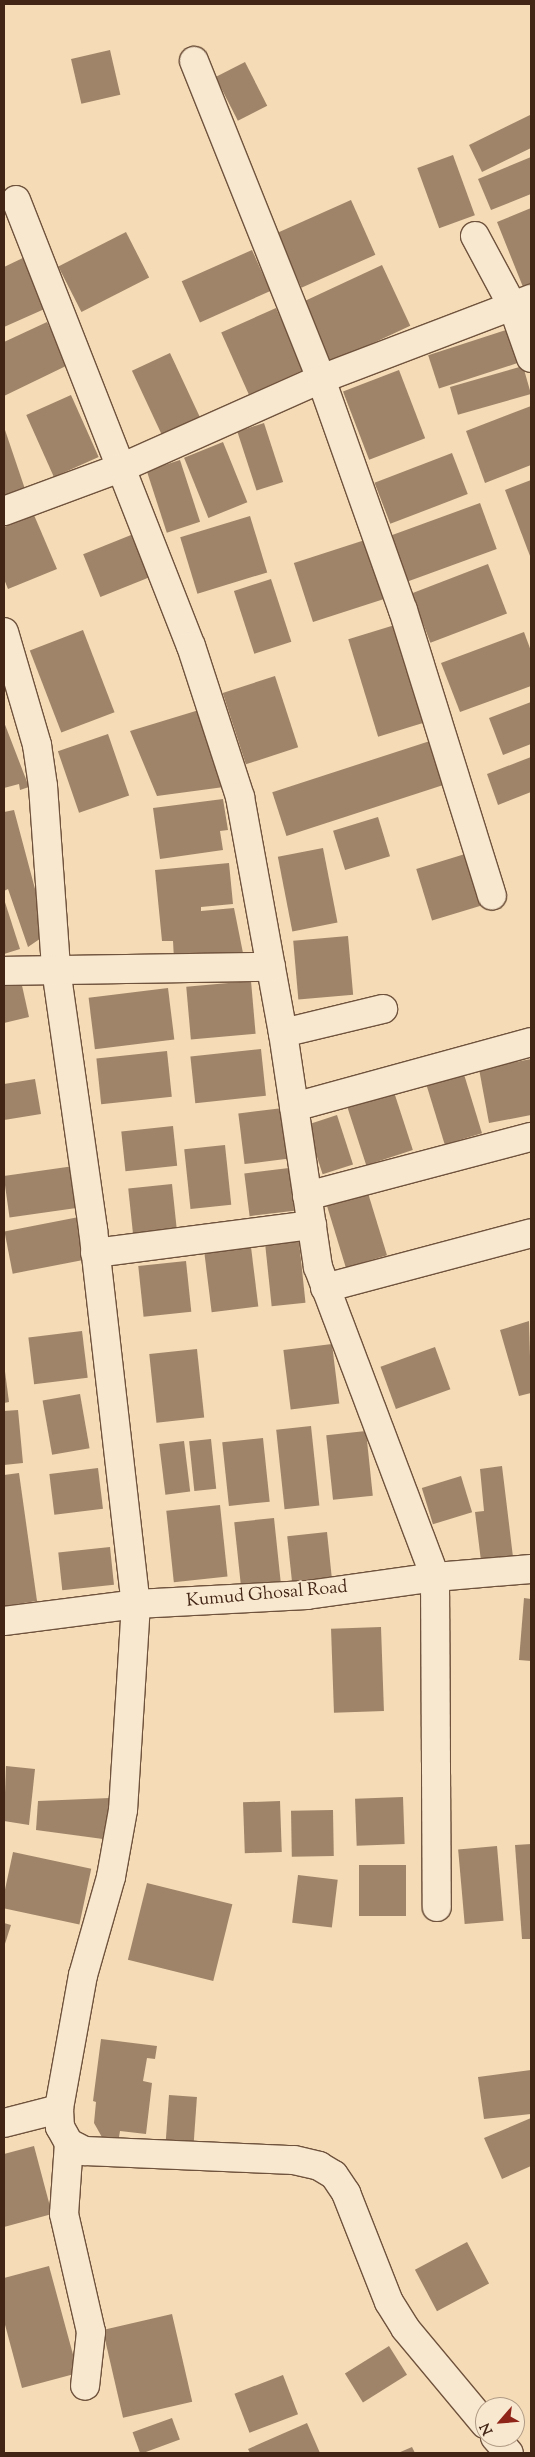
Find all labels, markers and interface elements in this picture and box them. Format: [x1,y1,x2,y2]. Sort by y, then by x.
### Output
street label: Kumud Ghosal Road [186,1577,348,1613]
north arrow [475,2397,525,2447]
text: N [476,2419,499,2438]

